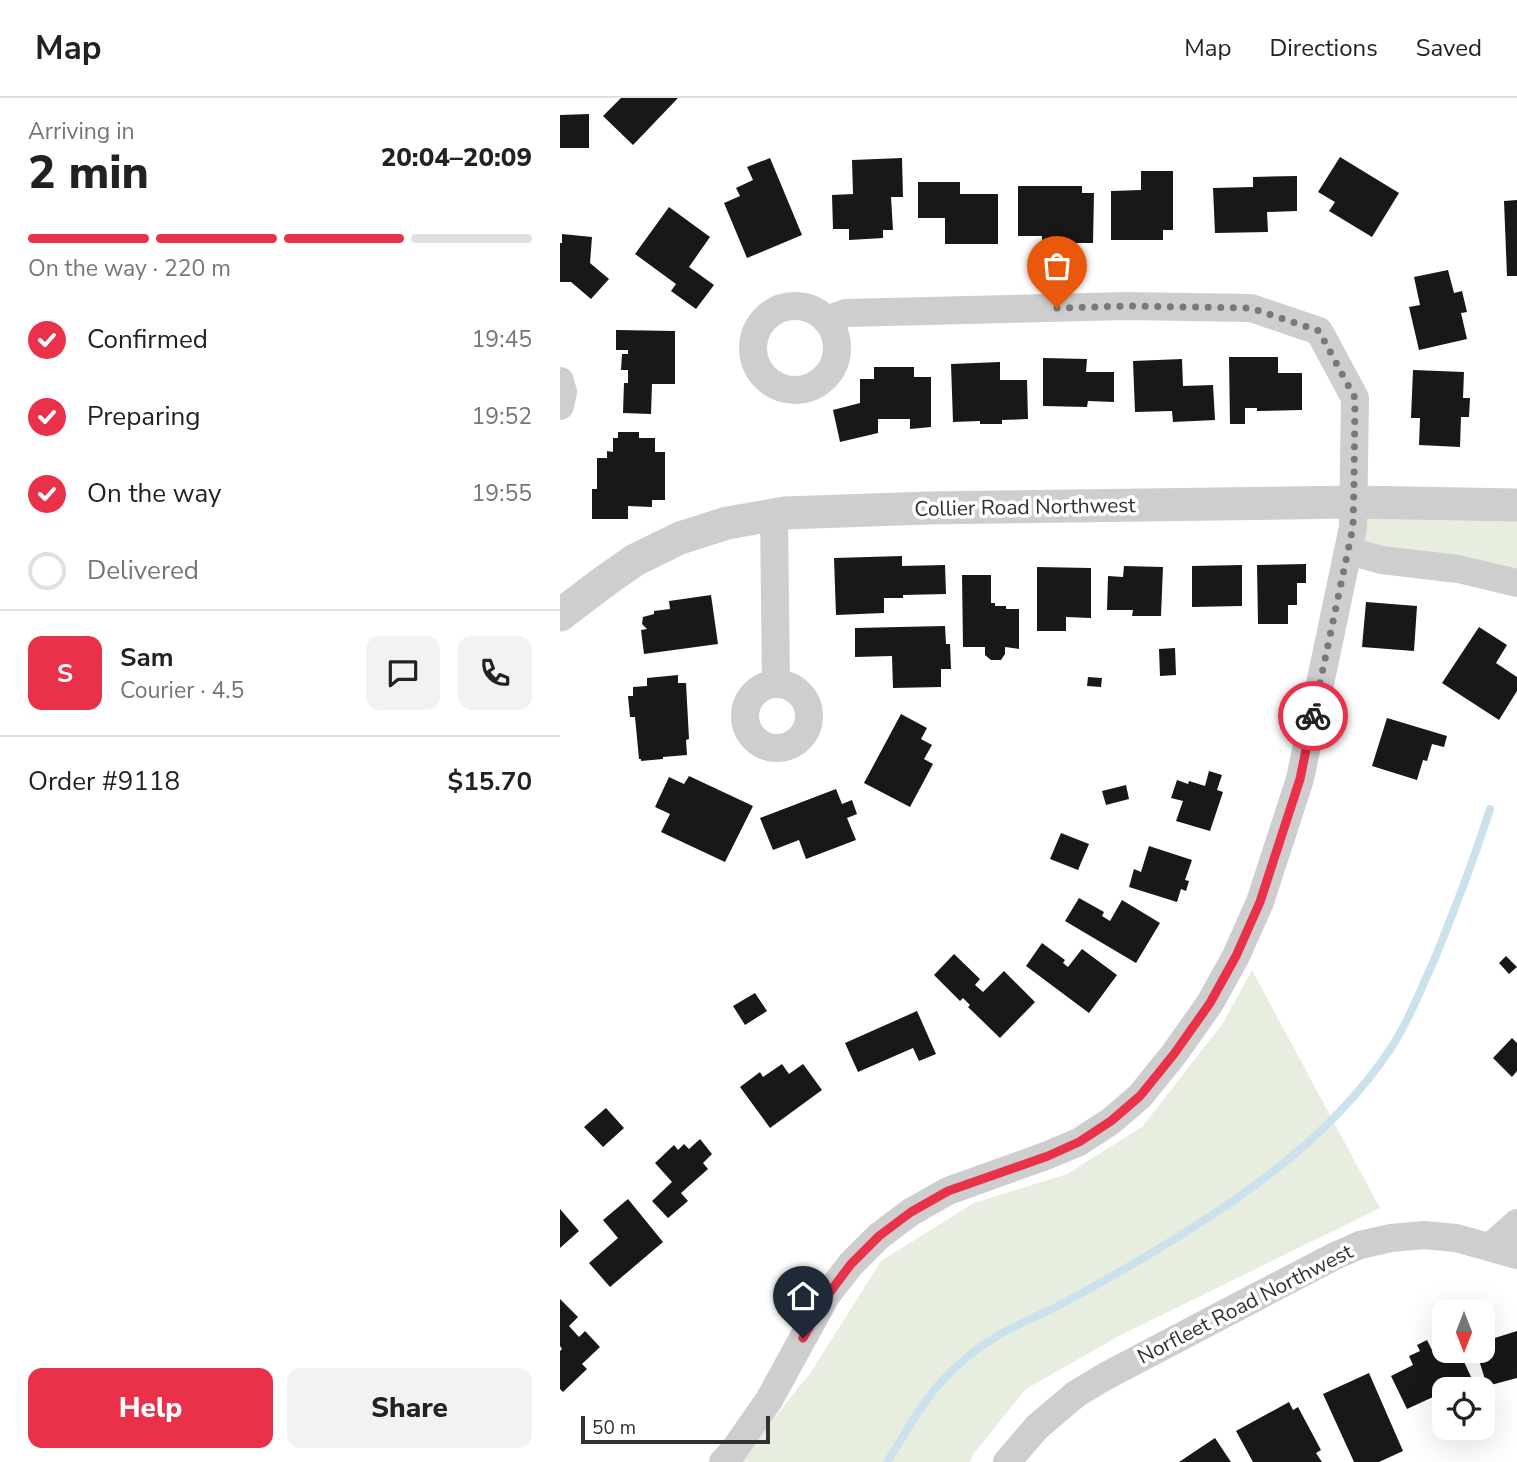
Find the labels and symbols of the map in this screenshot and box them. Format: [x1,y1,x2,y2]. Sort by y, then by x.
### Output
pin [1027,236,1087,308]
street label: Collier Road Northwest [914,491,1136,523]
courier [1278,681,1348,751]
street label: Norfleet Road Northwest [1133,1237,1358,1371]
pin [773,1266,833,1338]
north arrow [1432,1300,1494,1363]
scale bar [581,1413,770,1445]

